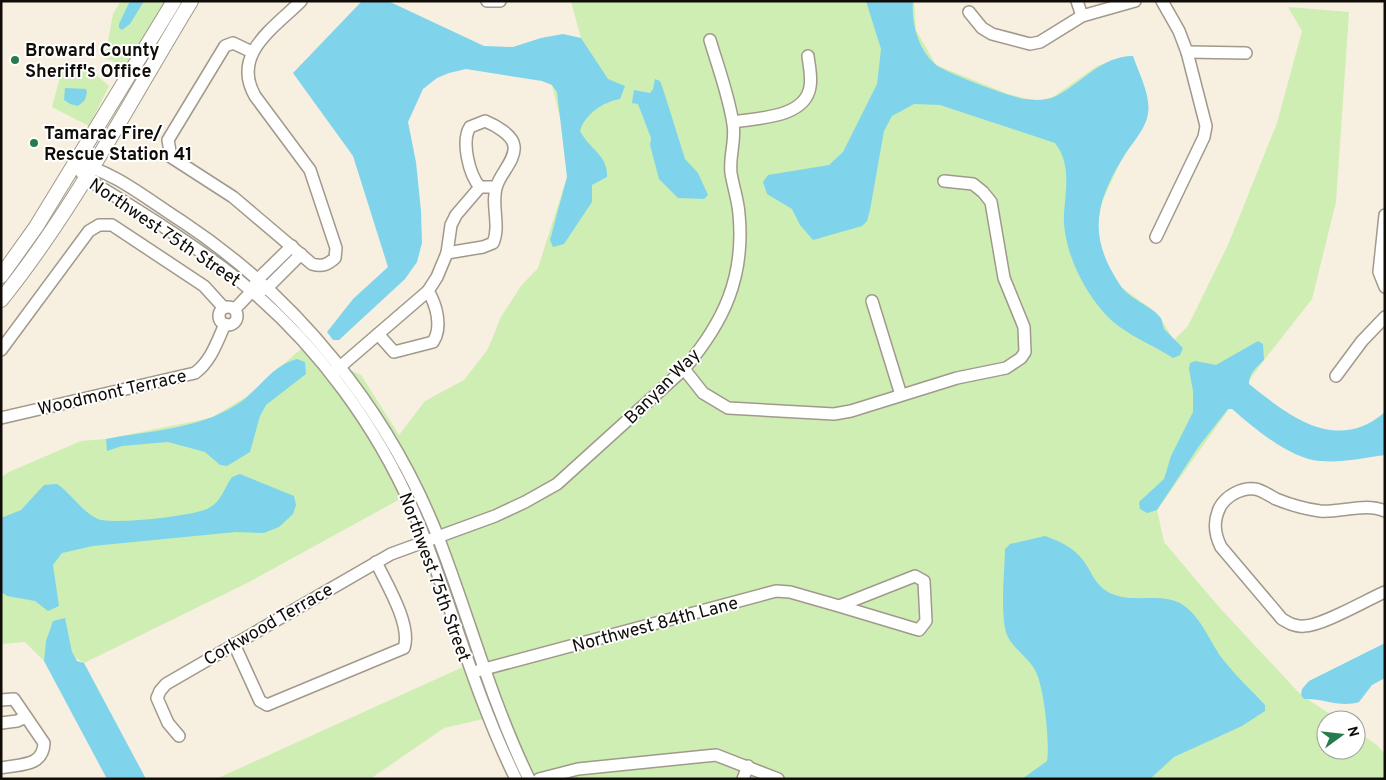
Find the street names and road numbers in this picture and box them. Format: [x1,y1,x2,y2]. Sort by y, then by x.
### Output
street label: Northwest 75th Street [84,174,244,293]
street label: Banyan Way [620,344,706,430]
street label: Woodmont Terrace [36,365,189,422]
street label: Northwest 75th Street [392,490,475,665]
street label: Corkwood Terrace [200,579,338,672]
street label: Northwest 84th Lane [570,592,741,659]

